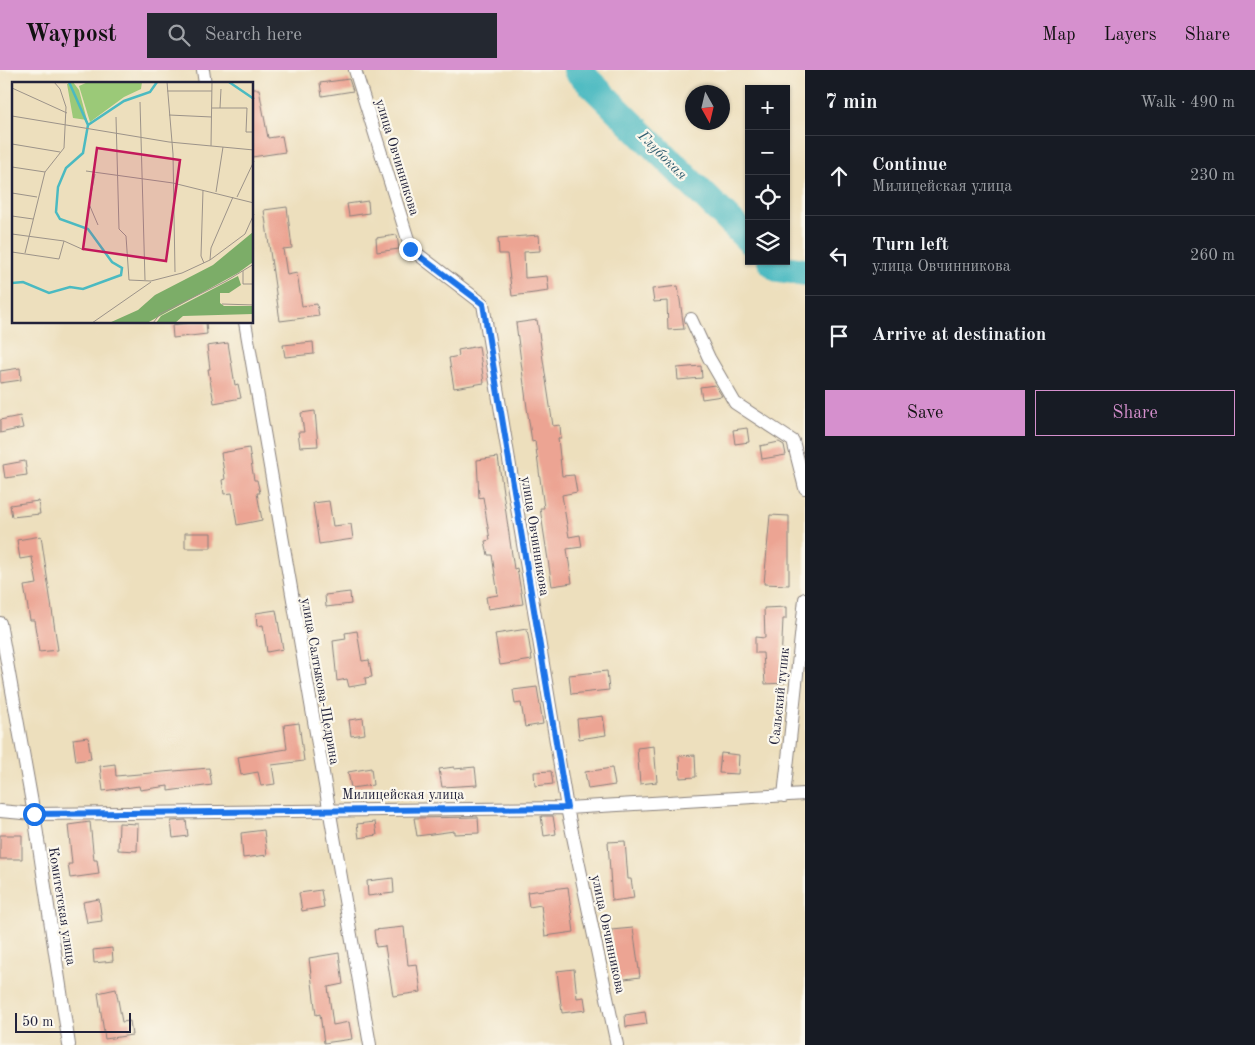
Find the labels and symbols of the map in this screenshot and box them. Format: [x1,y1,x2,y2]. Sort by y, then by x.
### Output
inset map [12,82,254,324]
north arrow [685,85,730,130]
street label: улица Овчинникова [373,97,421,217]
water label: Глубокая [634,127,690,183]
route end [399,238,422,261]
street label: улица Овчинникова [519,475,551,597]
street label: улица Салтыкова-Щедрина [298,597,342,766]
street label: Сальский тупик [768,647,792,746]
street label: Милицейская улица [342,788,464,802]
route start [23,803,46,826]
street label: Комитетская улица [46,846,78,966]
street label: улица Овчинникова [589,873,627,995]
scale bar [15,1010,131,1033]

